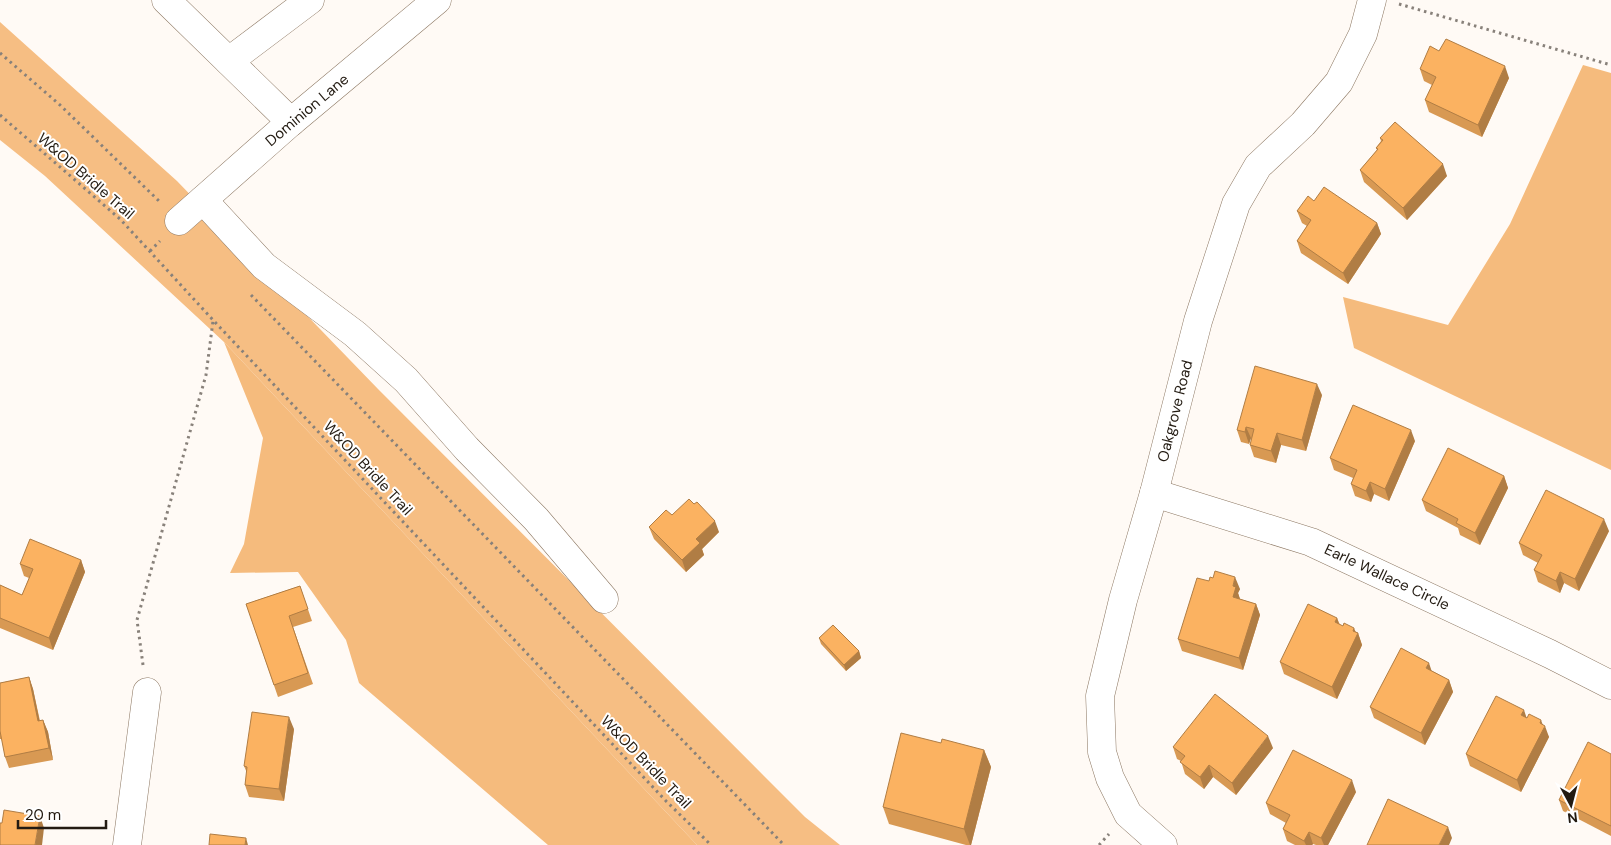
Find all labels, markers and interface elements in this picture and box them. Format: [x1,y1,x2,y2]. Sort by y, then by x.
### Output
street label: Dominion Lane [261,69,353,151]
street label: W&OD Bridle Trail [33,128,139,224]
street label: Oakgrove Road [1153,358,1197,464]
street label: W&OD Bridle Trail [319,416,417,520]
street label: Earle Wallace Circle [1321,539,1453,615]
street label: W&OD Bridle Trail [596,711,696,813]
north arrow [1546,780,1596,830]
scale bar [18,798,105,830]
text: 20 m [25,805,61,825]
text: N [1566,808,1579,827]

